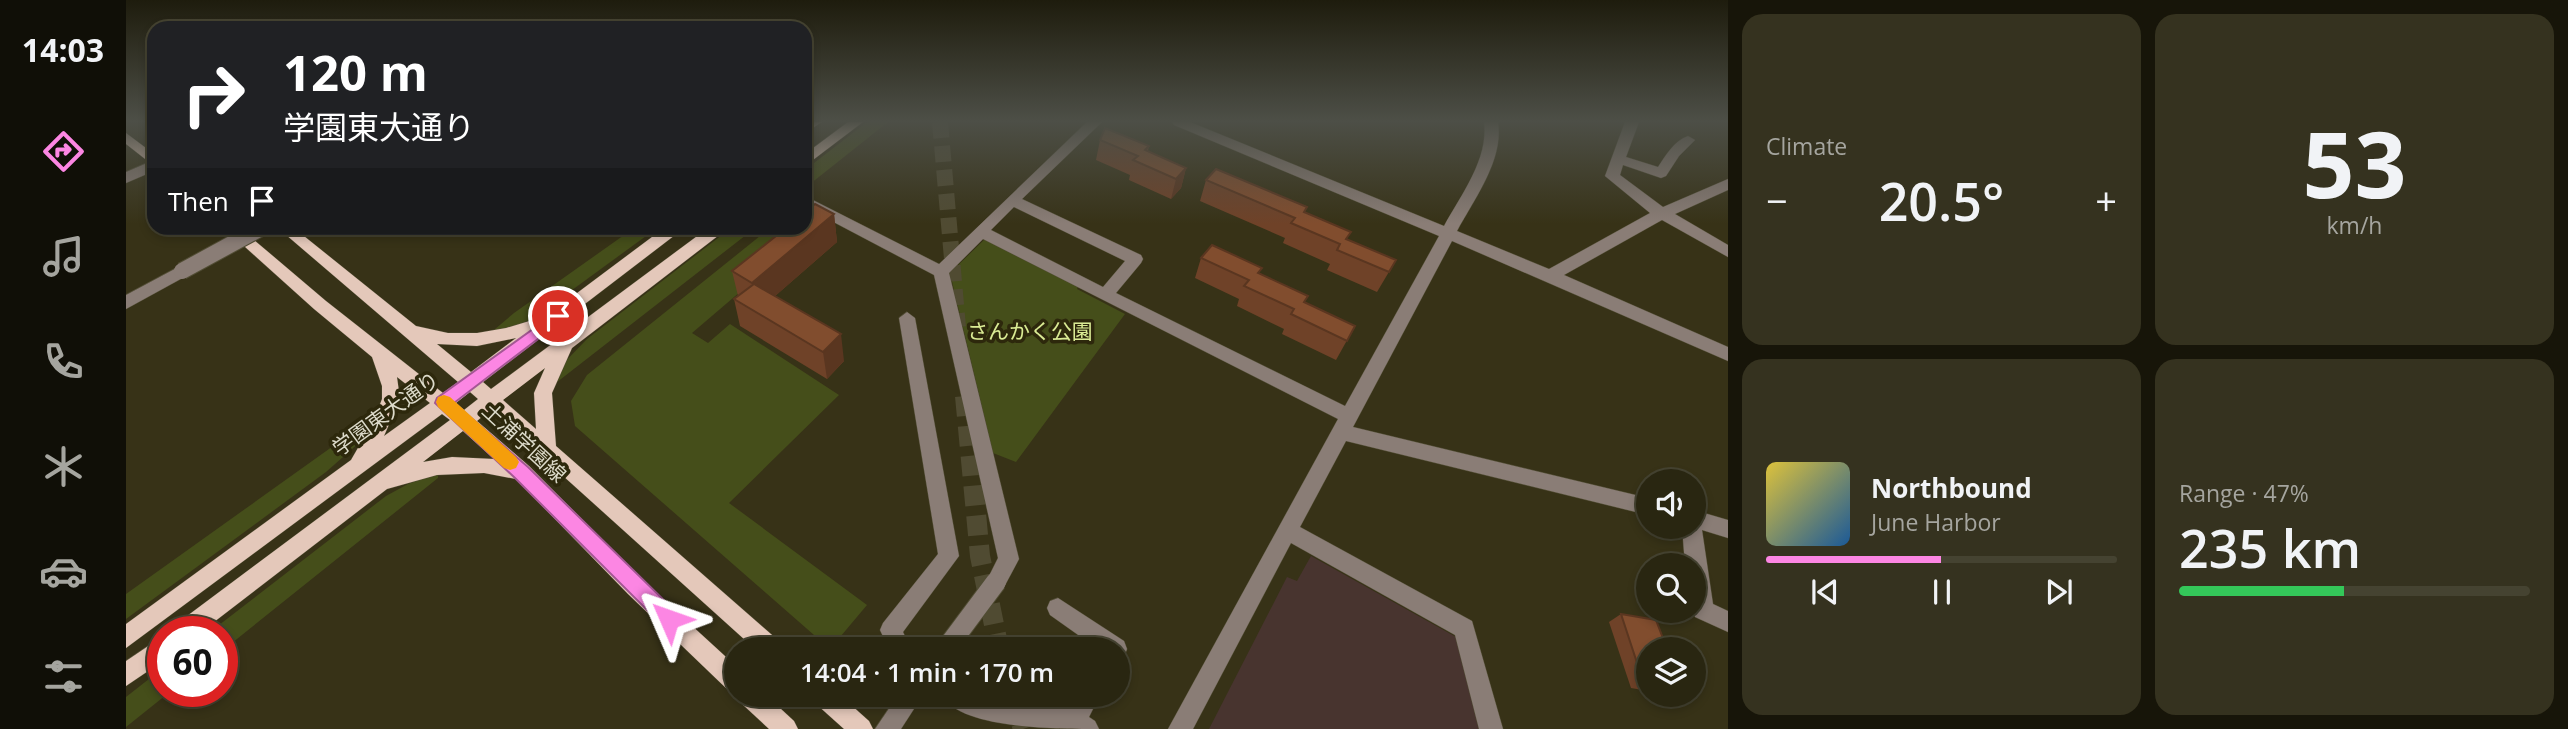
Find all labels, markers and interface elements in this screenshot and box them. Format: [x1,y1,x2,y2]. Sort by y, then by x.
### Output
text: 14:03 [22,28,104,71]
text: 120 m [283,39,428,105]
icon: right [168,49,259,140]
text: 53 [2302,101,2407,225]
text: 学園東大通り [283,105,475,148]
icon: directions [39,127,88,176]
text: Climate [1766,130,1847,162]
text: 20.5° [1879,165,2004,236]
text: − [1766,174,1788,226]
text: + [2095,174,2117,226]
icon: arrive [243,182,281,220]
text: Then [168,183,229,219]
text: km/h [2327,209,2382,241]
icon: music [39,232,88,281]
pin [528,286,588,346]
icon: arrive [539,297,577,335]
park label: さんかく公園 [967,317,1093,345]
icon: phone [39,337,88,386]
street label: 学園東大通り [326,365,445,462]
street label: 土浦学園線 [477,396,573,488]
icon: climate [39,442,88,491]
map controls [1636,469,1706,707]
button: sound [1636,469,1706,539]
text: Northbound [1871,470,2032,506]
text: Range · 47% [2179,477,2309,509]
text: June Harbor [1871,506,2001,538]
text: 235 km [2179,512,2361,583]
icon: car [39,547,88,596]
button: search [1636,553,1706,623]
icon: previous [1806,573,1844,611]
icon: pause [1923,573,1961,611]
icon: next [2040,573,2078,611]
position arrow [632,582,706,656]
speed limit sign: 60 [147,616,238,707]
button: layers [1636,637,1706,707]
icon: filters [39,652,88,701]
text: 14:04 · 1 min · 170 m [800,654,1054,690]

